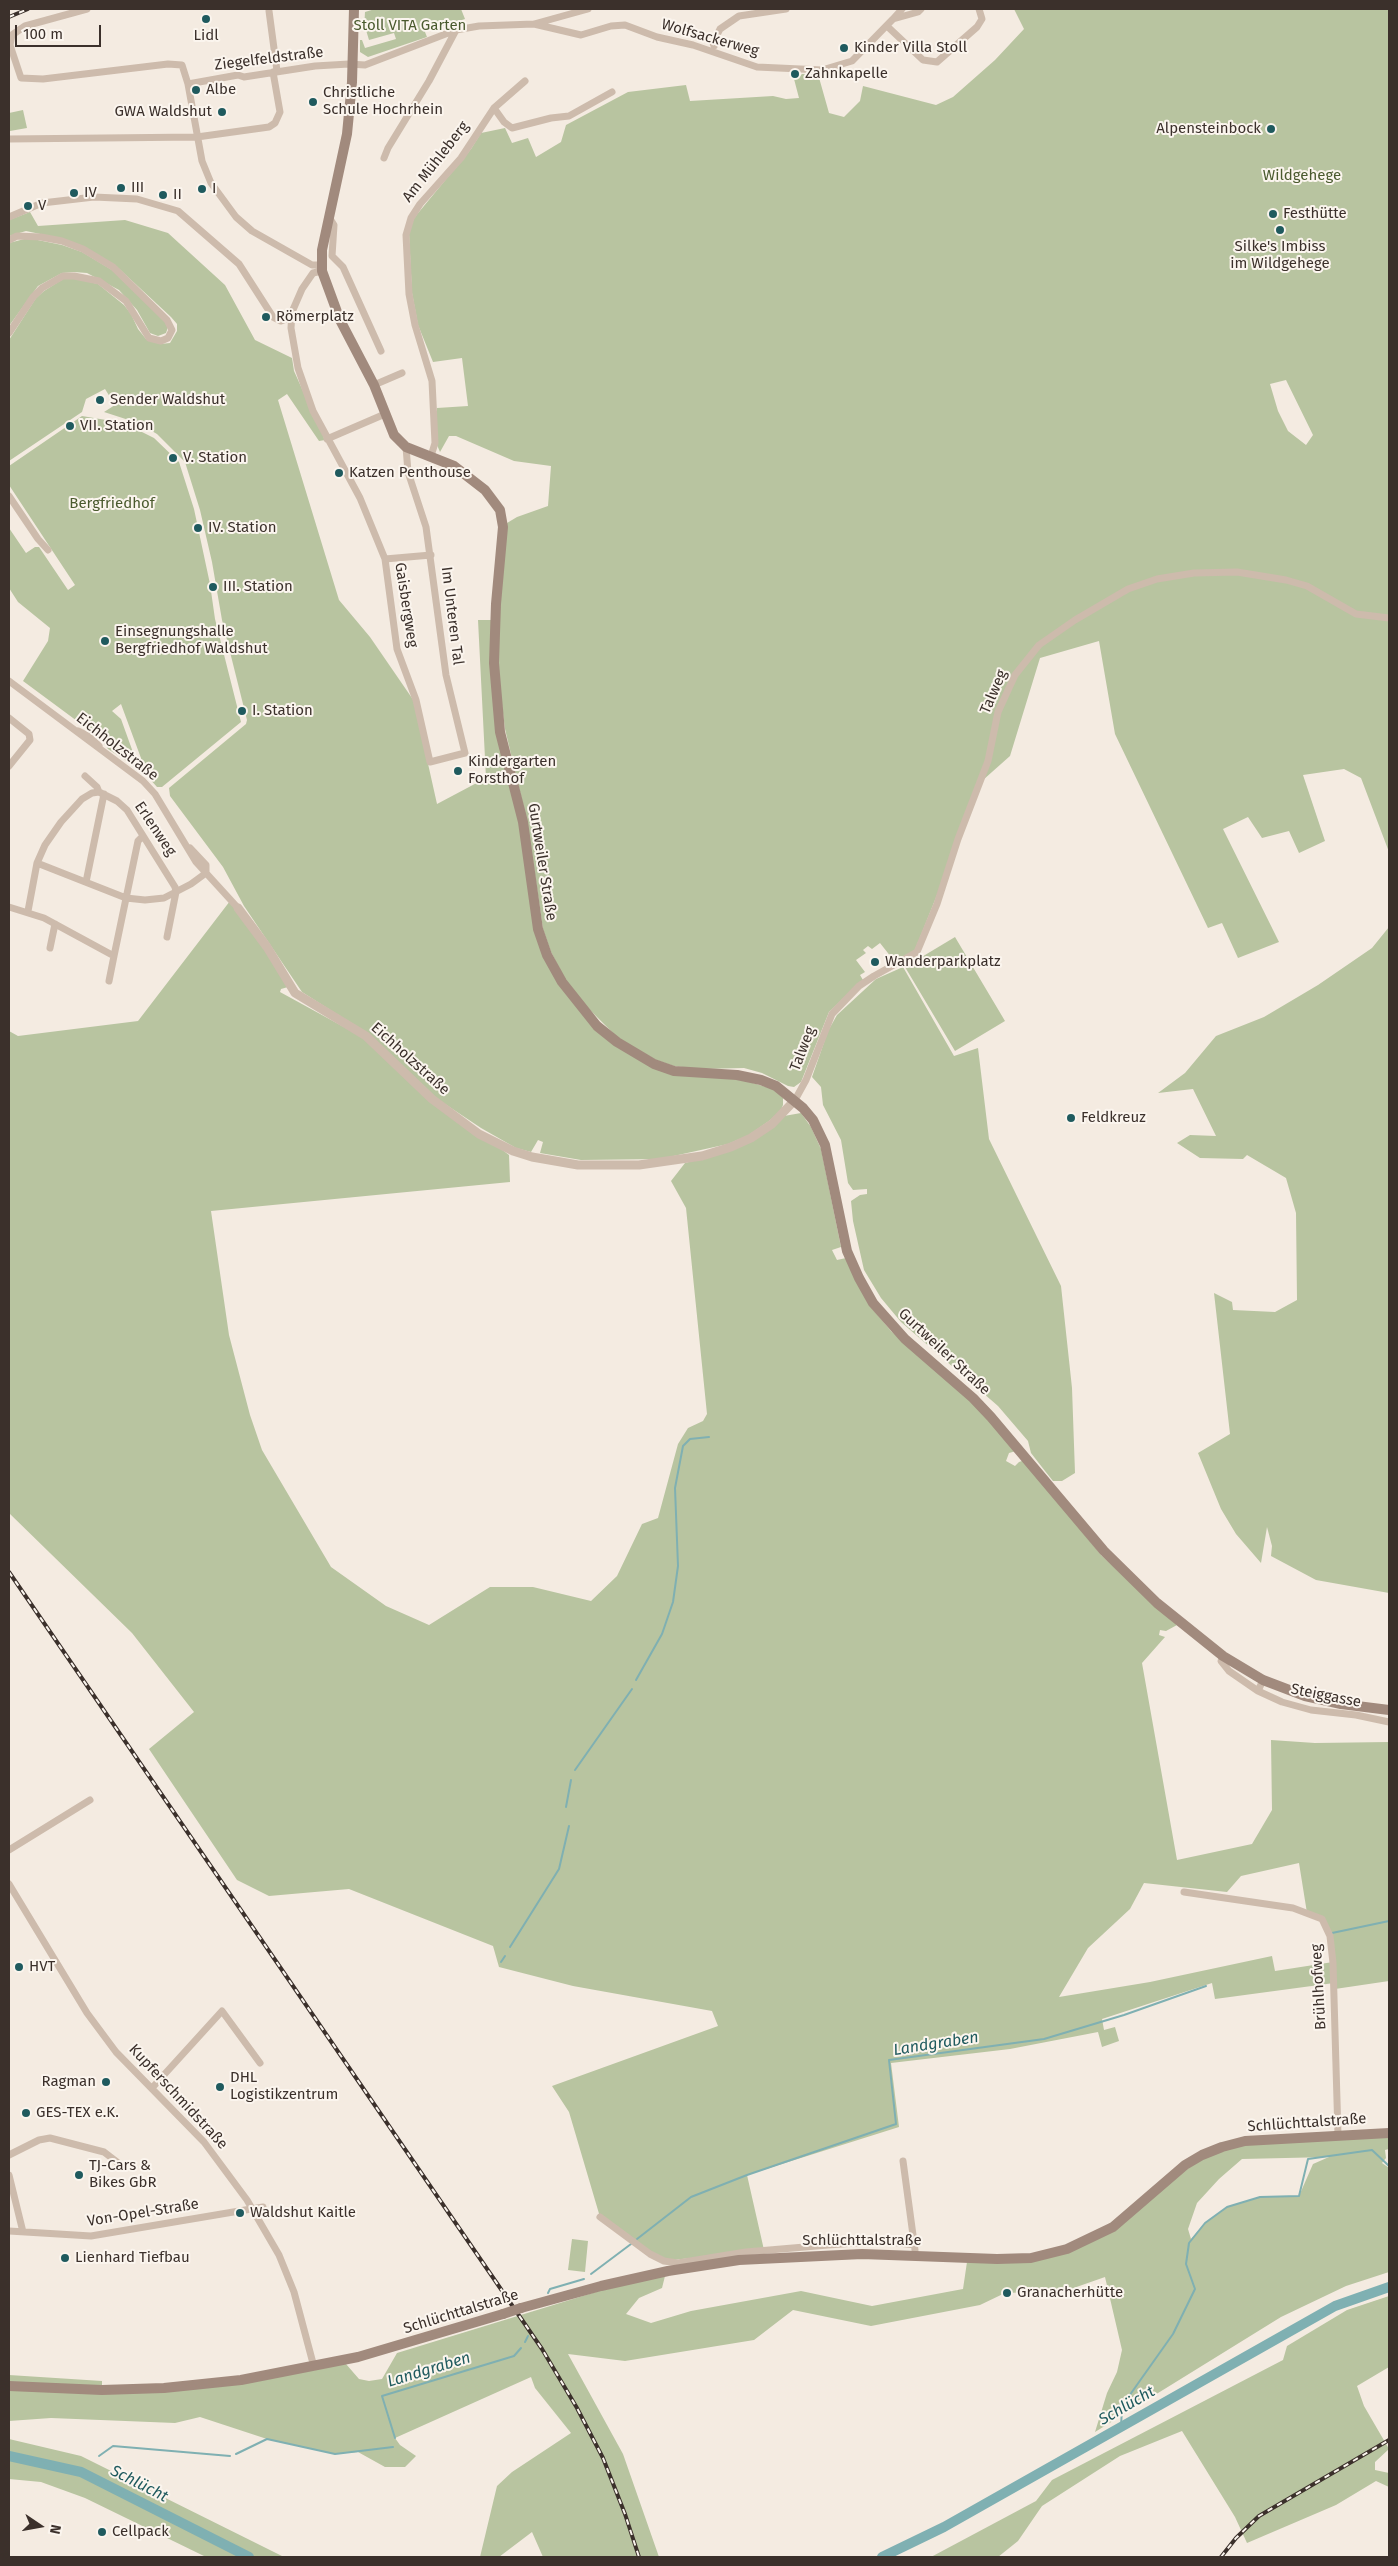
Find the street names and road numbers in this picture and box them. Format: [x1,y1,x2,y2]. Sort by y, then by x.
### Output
street label: Wolfsackerweg [659,15,761,61]
street label: Ziegelfeldstraße [214,43,324,75]
street label: Am Mühleberg [399,118,473,206]
street label: Gaisbergweg [390,561,422,649]
street label: Im Unteren Tal [437,566,467,666]
street label: Talweg [977,667,1011,717]
street label: Eichholzstraße [72,709,162,785]
street label: Erlenweg [130,798,180,860]
street label: Gurtweiler Straße [524,802,560,922]
street label: Eichholzstraße [367,1019,453,1099]
street label: Talweg [786,1024,820,1074]
street label: Gurtweiler Straße [894,1305,994,1399]
street label: Steiggasse [1289,1680,1363,1712]
street label: Brühlhofweg [1308,1944,1330,2030]
street label: Kupferschmidstraße [125,2041,231,2153]
street label: Schlüchttalstraße [1247,2110,1367,2136]
street label: Von-Opel-Straße [86,2195,200,2231]
street label: Schlüchttalstraße [802,2232,922,2250]
street label: Schlüchttalstraße [401,2286,521,2338]

